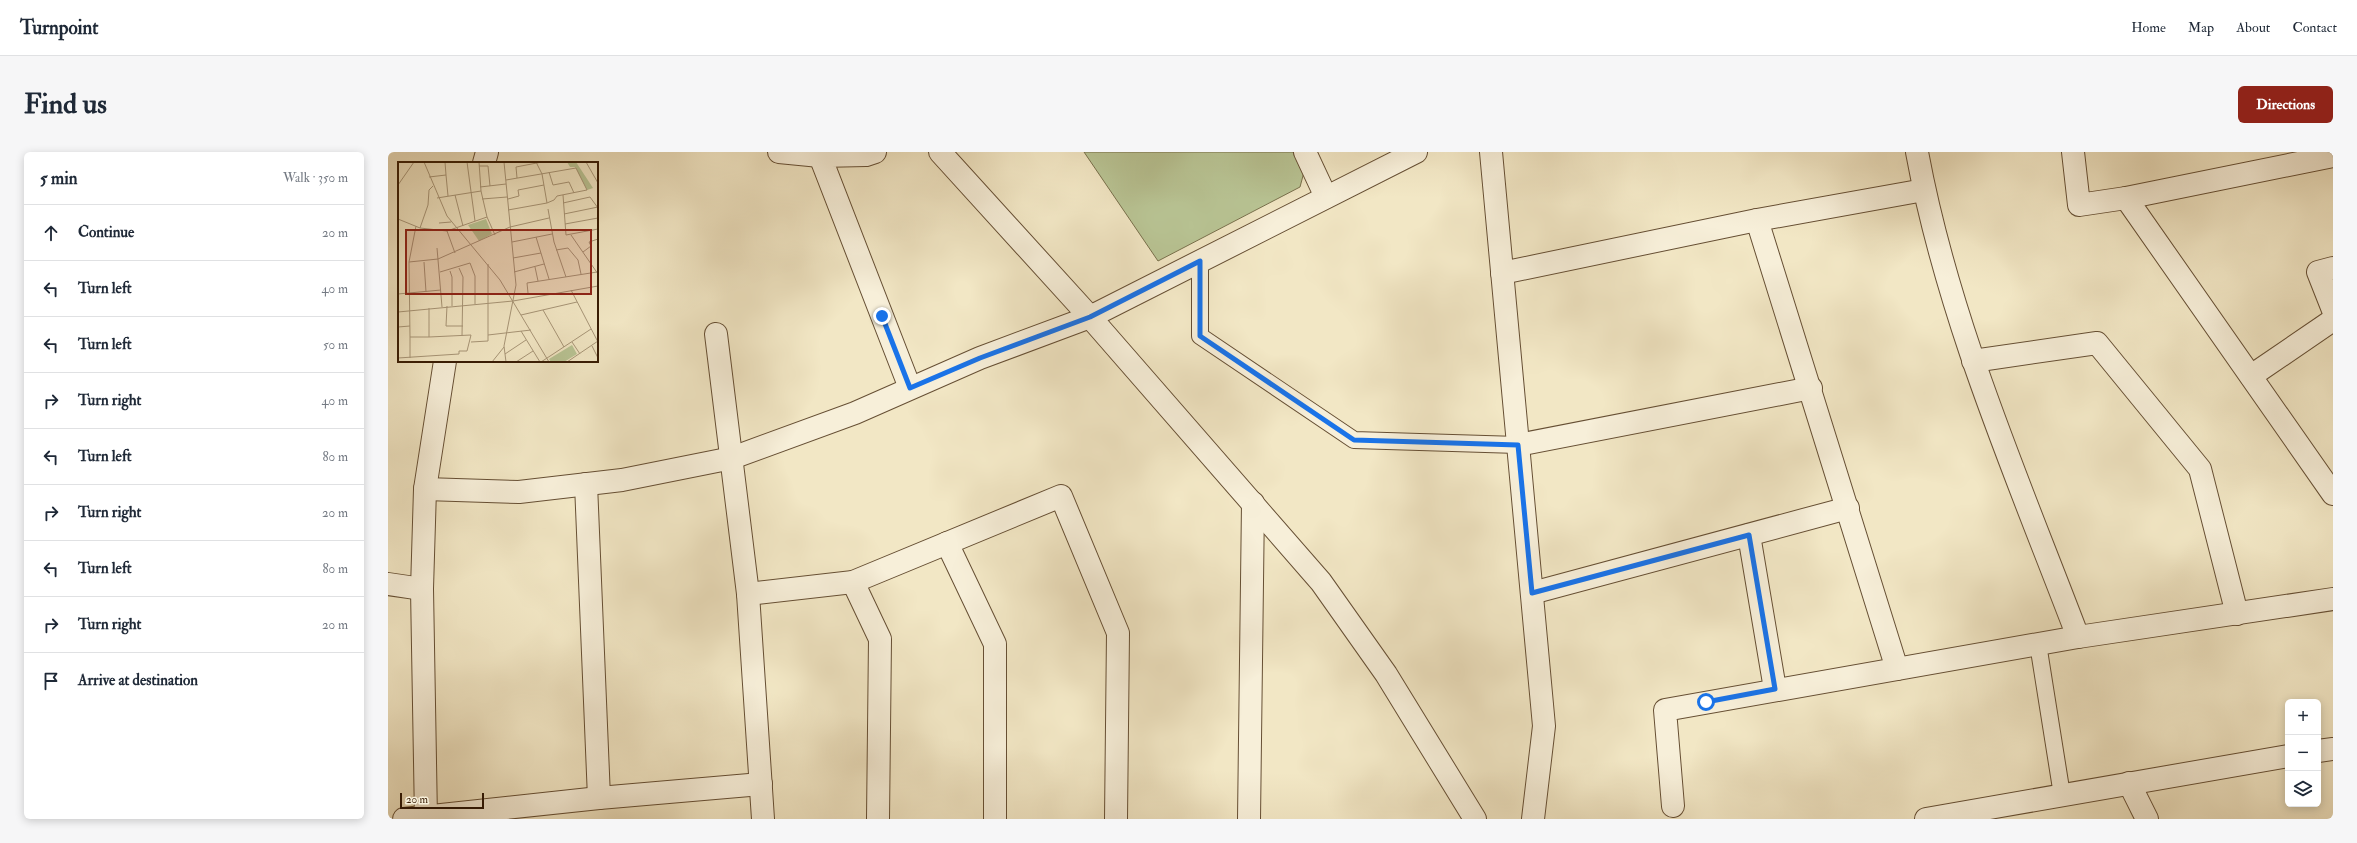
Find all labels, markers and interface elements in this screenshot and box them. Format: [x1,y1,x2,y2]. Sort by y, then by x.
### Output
text: Turnpoint [20,16,98,40]
text: Home [2131,19,2166,36]
text: Map [2188,19,2214,36]
text: About [2236,19,2270,36]
text: Contact [2292,19,2337,36]
button: Directions [2238,86,2333,123]
text: Find us [24,87,107,122]
inset map [398,162,598,362]
text: 5 min [40,168,78,189]
text: Walk · 350 m [283,170,348,186]
icon: ahead [40,222,62,244]
text: Continue [78,223,134,242]
text: 20 m [322,225,348,241]
icon: left [40,278,62,300]
text: Turn left [78,279,132,298]
text: 40 m [322,281,348,297]
route end [873,307,891,325]
icon: left [40,334,62,356]
text: Turn left [78,335,132,354]
text: 50 m [323,337,348,353]
icon: right [40,390,62,412]
text: Turn right [78,391,141,410]
text: 40 m [322,393,348,409]
icon: left [40,446,62,468]
text: Turn left [78,447,132,466]
text: 80 m [322,449,348,465]
icon: right [40,502,62,524]
text: Turn right [78,503,141,522]
text: 20 m [322,505,348,521]
icon: left [40,558,62,580]
text: Turn left [78,559,132,578]
text: 80 m [322,561,348,577]
icon: right [40,614,62,636]
text: Turn right [78,615,141,634]
text: 20 m [322,617,348,633]
icon: arrive [40,670,62,692]
text: Arrive at destination [78,671,198,690]
route start [1697,693,1715,711]
map controls [2285,699,2321,807]
button: + [2285,699,2321,735]
button: − [2285,735,2321,771]
button: layers [2285,771,2321,807]
scale bar [400,791,484,810]
text: 20 m [406,793,428,806]

